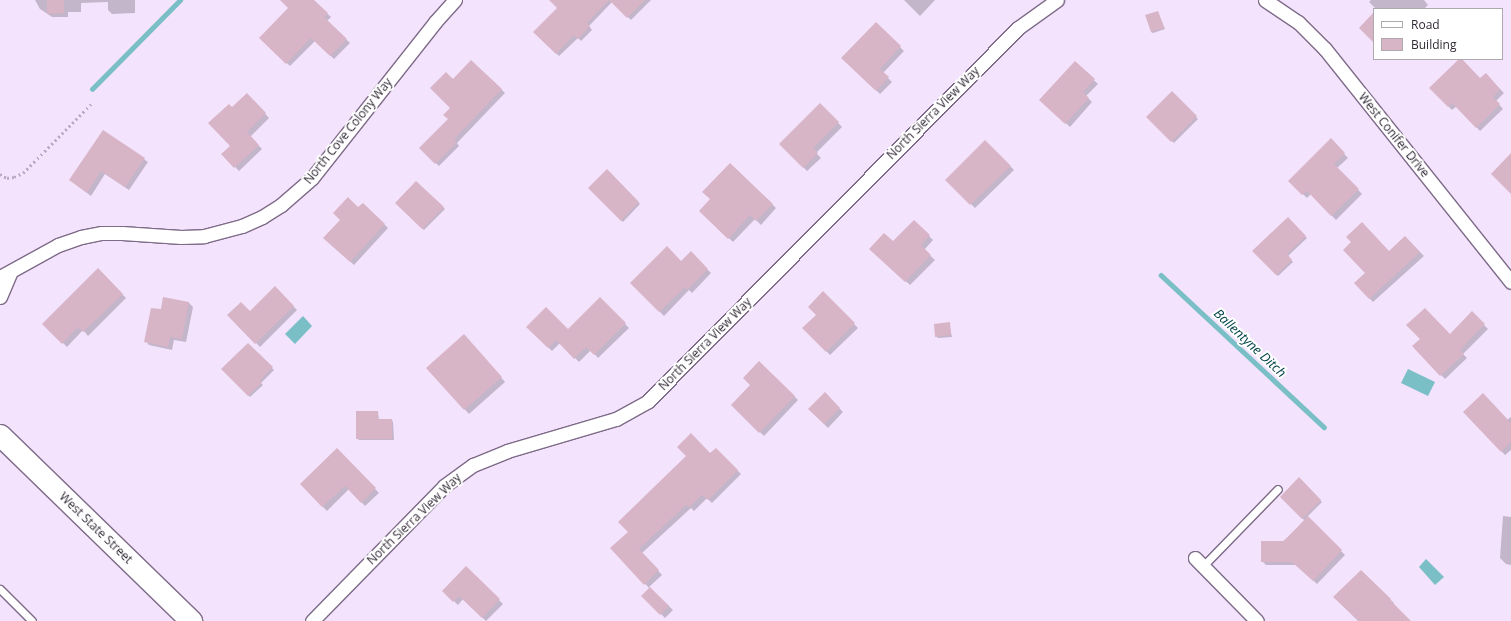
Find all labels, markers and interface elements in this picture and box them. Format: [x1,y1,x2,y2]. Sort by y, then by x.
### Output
legend [1373,8,1503,60]
text: Road [1411,16,1440,33]
text: Building [1411,36,1456,53]
street label: North Sierra View Way [884,64,982,162]
street label: North Cove Colony Way [301,75,395,187]
street label: West Conifer Drive [1356,90,1432,180]
street label: North Sierra View Way [656,295,754,393]
water label: Ballentyne Ditch [1211,306,1289,380]
street label: North Sierra View Way [364,470,464,568]
street label: West State Street [56,489,136,567]

